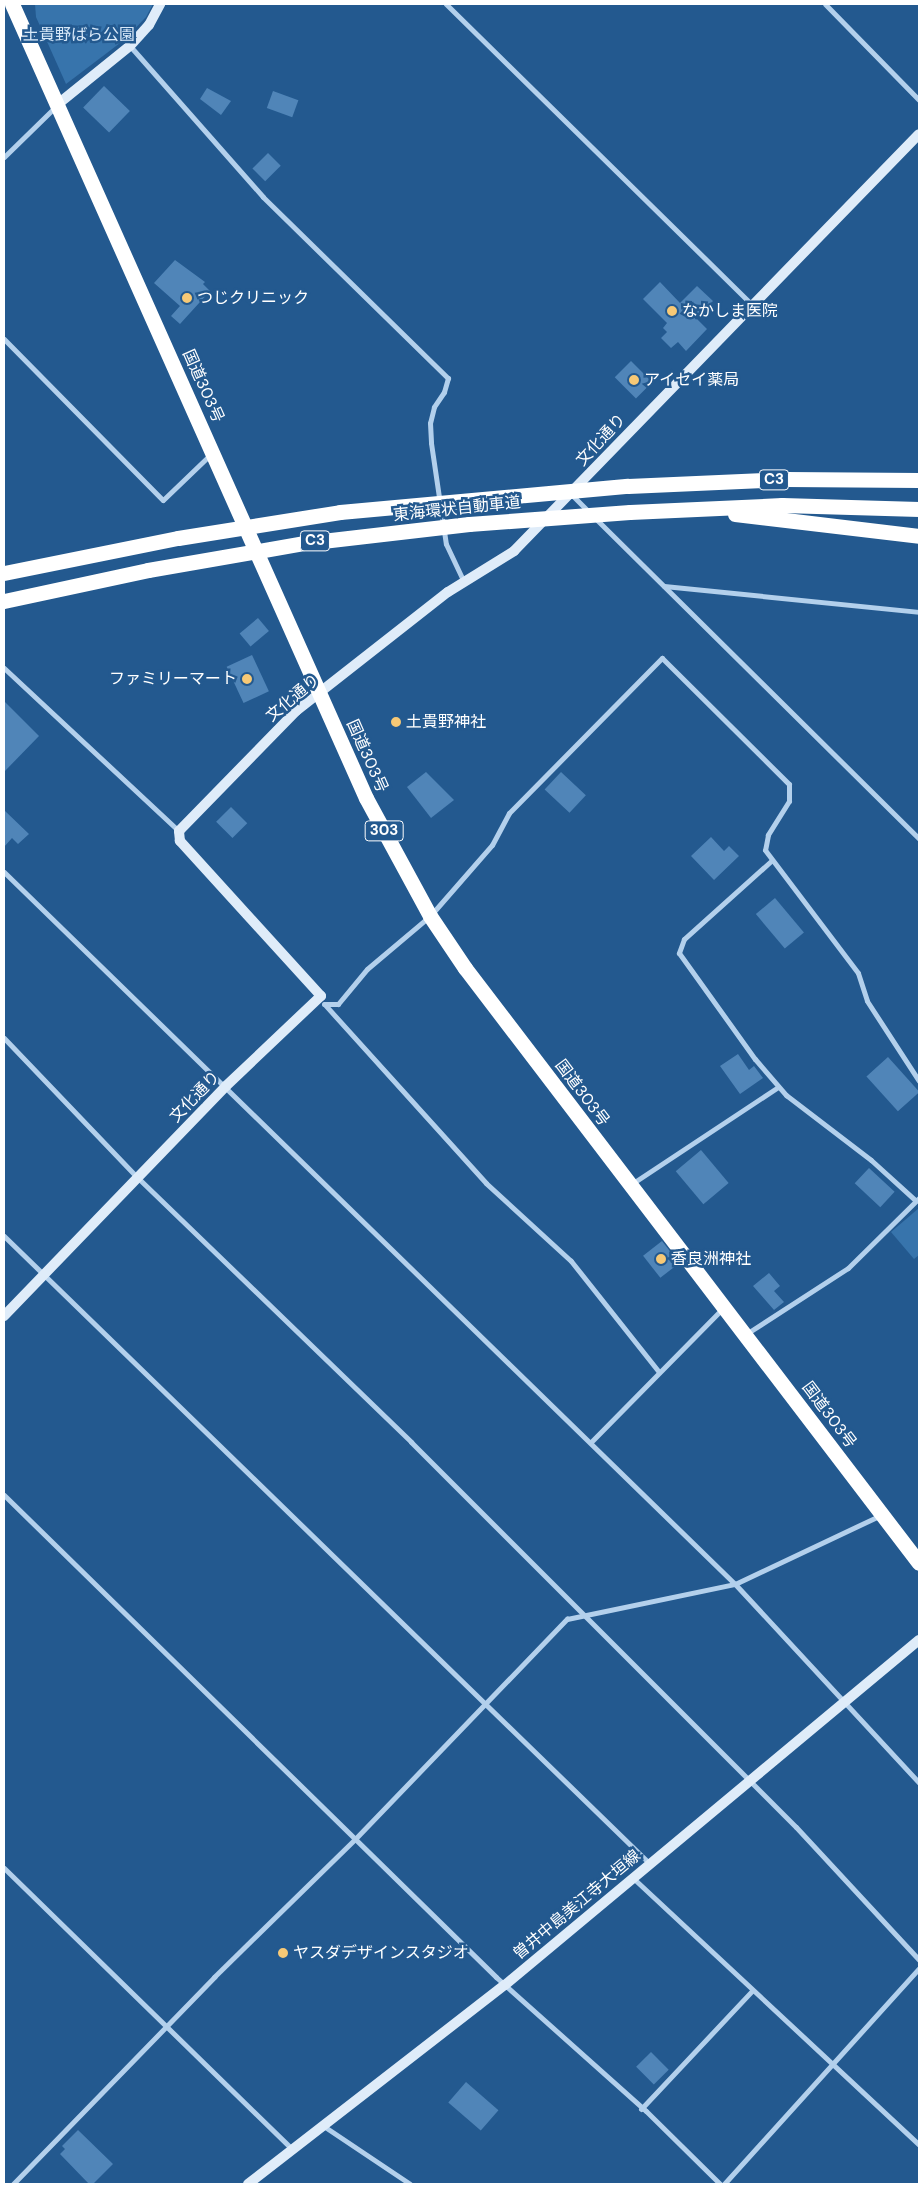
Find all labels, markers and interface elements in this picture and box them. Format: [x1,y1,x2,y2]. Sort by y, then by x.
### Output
park label: 土貴野ばら公園 [23,25,135,45]
place label: つじクリニック [197,288,309,308]
marker: つじクリニック [181,292,193,304]
place label: なかしま医院 [682,301,778,321]
marker: なかしま医院 [666,305,678,317]
street label: 国道303号 [178,347,228,425]
place label: アイセイ薬局 [644,370,740,390]
marker: アイセイ薬局 [628,374,640,386]
street label: 文化通り [572,410,630,470]
road number: C3 [758,468,790,492]
street label: 東海環状自動車道 [392,493,522,525]
road number: C3 [299,528,331,554]
place label: ファミリーマート [109,669,237,689]
street label: 文化通り [262,670,324,726]
marker: ファミリーマート [241,673,253,685]
place label: 土貴野神社 [406,712,486,732]
marker: 土貴野神社 [390,716,402,728]
street label: 国道303号 [342,717,392,795]
road number: 303 [364,818,404,844]
street label: 国道303号 [551,1056,613,1130]
street label: 文化通り [166,1067,224,1127]
place label: 香良洲神社 [671,1249,751,1269]
marker: 香良洲神社 [655,1253,667,1265]
street label: 国道303号 [798,1378,860,1452]
street label: 曽井中島美江寺大垣線 [510,1846,644,1964]
place label: ヤスダデザインスタジオ [293,1943,469,1963]
marker: ヤスダデザインスタジオ [277,1947,289,1959]

